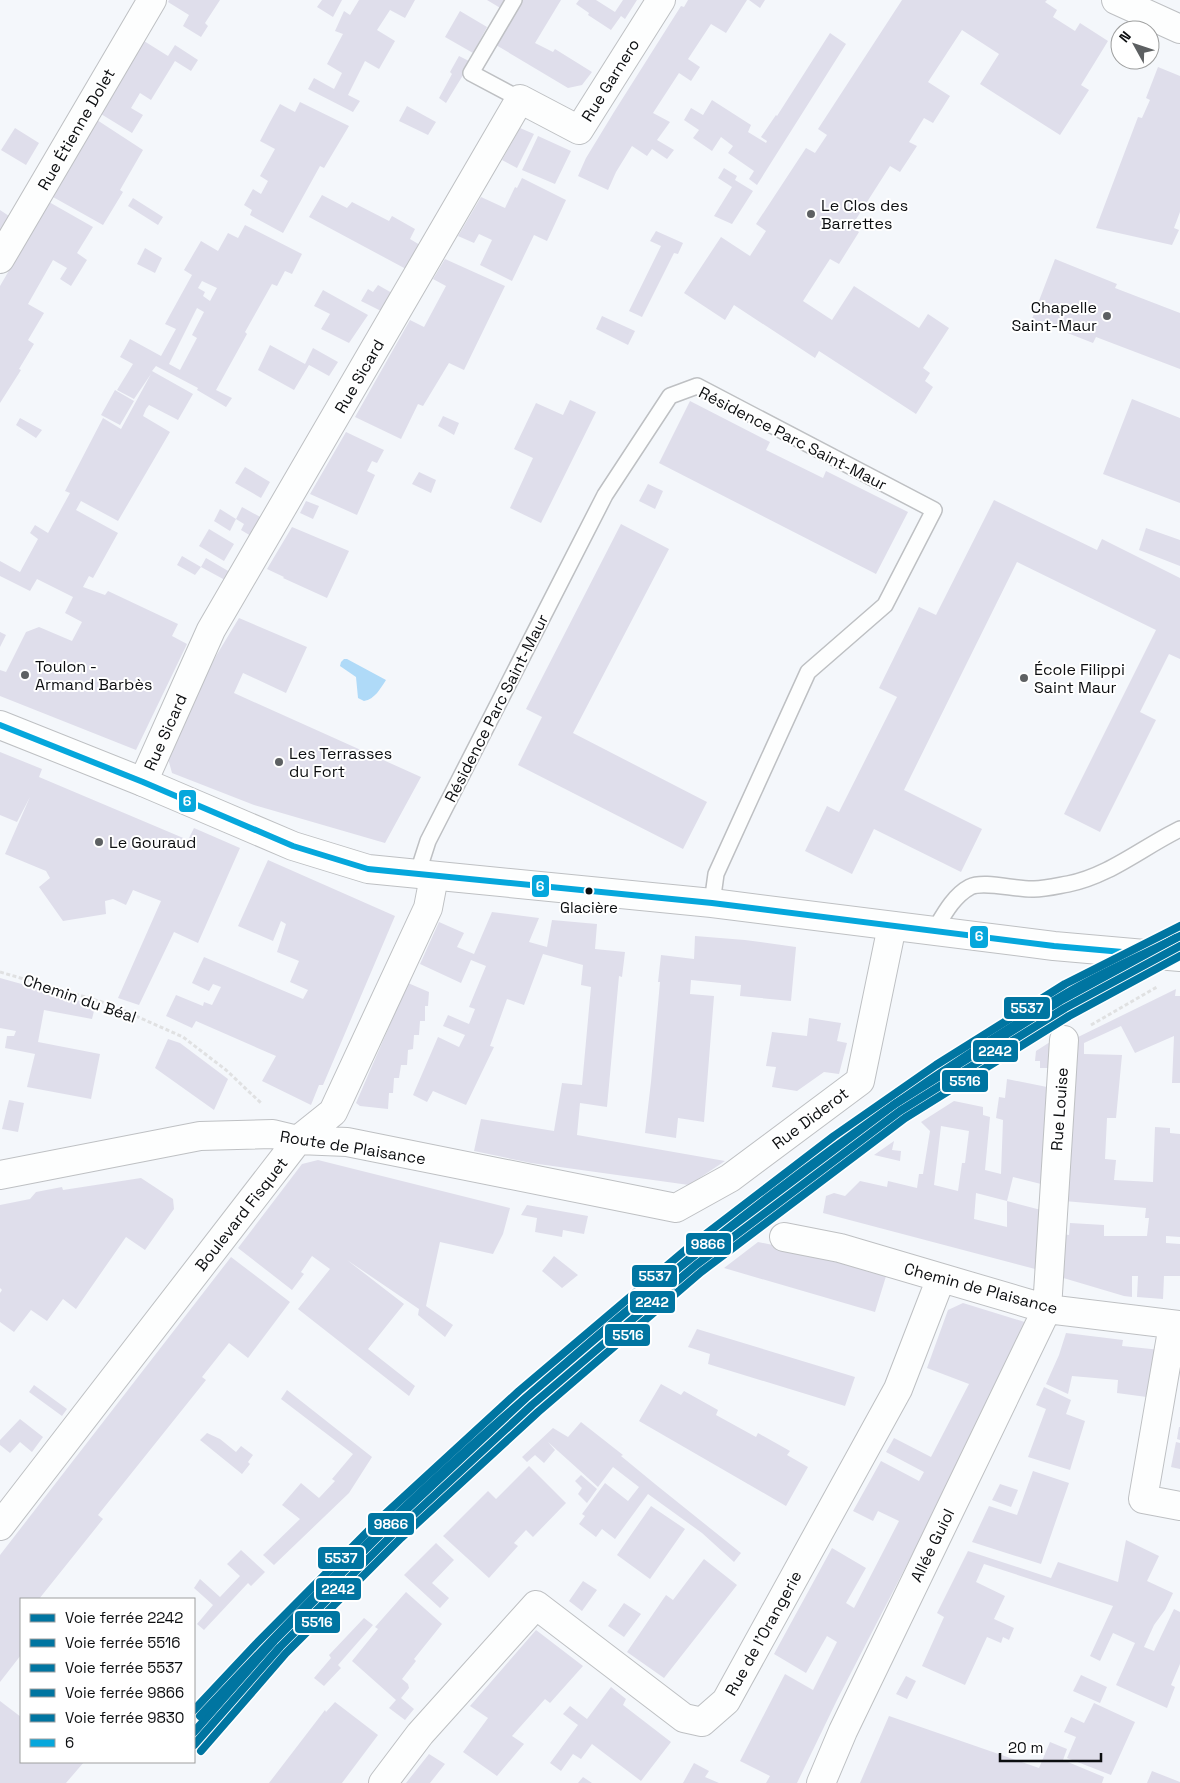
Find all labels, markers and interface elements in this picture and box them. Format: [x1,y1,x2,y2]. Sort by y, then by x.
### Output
north arrow [1110,20,1160,70]
text: N [1115,27,1135,46]
street label: Rue Garnero [577,35,644,126]
street label: Rue Étienne Dolet [33,65,120,194]
place label: Le Clos des Barrettes [821,195,908,234]
marker: Le Clos des Barrettes [805,208,817,220]
place label: Chapelle Saint-Maur [1011,297,1097,336]
marker: Chapelle Saint-Maur [1101,310,1113,322]
street label: Rue Sicard [330,335,389,417]
street label: Résidence Parc Saint-Maur [695,382,890,495]
street label: Résidence Parc Saint-Maur [440,611,553,806]
place label: Toulon - Armand Barbès [35,656,152,695]
place label: École Filippi Saint Maur [1034,659,1125,698]
marker: Toulon - Armand Barbès [19,669,31,681]
marker: École Filippi Saint Maur [1018,672,1030,684]
street label: Rue Sicard [139,690,192,774]
place label: Les Terrasses du Fort [289,743,392,782]
marker: Les Terrasses du Fort [273,756,285,768]
line badge: 6 [178,789,197,813]
text: 6 [183,792,192,810]
place label: Le Gouraud [109,832,196,853]
marker: Le Gouraud [93,836,105,848]
line badge: 6 [531,874,550,898]
text: 6 [536,877,545,895]
marker: Glacière [584,886,594,896]
place label: Glacière [560,898,618,917]
line badge: 6 [969,925,989,949]
text: 6 [975,927,984,945]
street label: Chemin du Béal [20,969,139,1028]
line badge: 5537 [1003,996,1051,1020]
text: 5537 [1010,999,1044,1017]
line badge: 2242 [972,1039,1019,1063]
text: 2242 [978,1042,1012,1060]
street label: Rue Louise [1046,1067,1073,1151]
line badge: 5516 [941,1069,989,1093]
text: 5516 [949,1072,981,1090]
street label: Rue Diderot [768,1083,853,1154]
street label: Route de Plaisance [278,1126,427,1169]
street label: Boulevard Fisquet [190,1153,292,1275]
line badge: 9866 [685,1232,732,1256]
text: 9866 [691,1235,726,1253]
street label: Chemin de Plaisance [902,1258,1060,1319]
line badge: 5537 [631,1264,678,1288]
text: 5537 [638,1267,672,1285]
line badge: 2242 [629,1290,676,1314]
text: 2242 [635,1293,669,1311]
line badge: 5516 [604,1323,651,1347]
text: 5516 [612,1326,644,1344]
street label: Allée Guiol [906,1505,959,1585]
line badge: 9866 [367,1512,415,1536]
text: 9866 [374,1515,409,1533]
line badge: 5537 [317,1546,365,1570]
text: 5537 [324,1549,358,1567]
street label: Rue de l'Orangerie [720,1567,807,1699]
line badge: 2242 [315,1577,362,1601]
text: 2242 [321,1580,355,1598]
legend [20,1598,195,1763]
text: Voie ferrée 2242 [65,1608,183,1627]
line badge: 5516 [294,1610,341,1634]
text: 5516 [301,1613,333,1631]
text: Voie ferrée 5516 [65,1633,180,1652]
text: Voie ferrée 5537 [65,1658,183,1677]
text: Voie ferrée 9866 [65,1683,184,1702]
text: Voie ferrée 9830 [65,1708,184,1727]
scale bar [1000,1730,1101,1762]
text: 6 [65,1733,74,1752]
text: 20 m [1008,1738,1043,1757]

